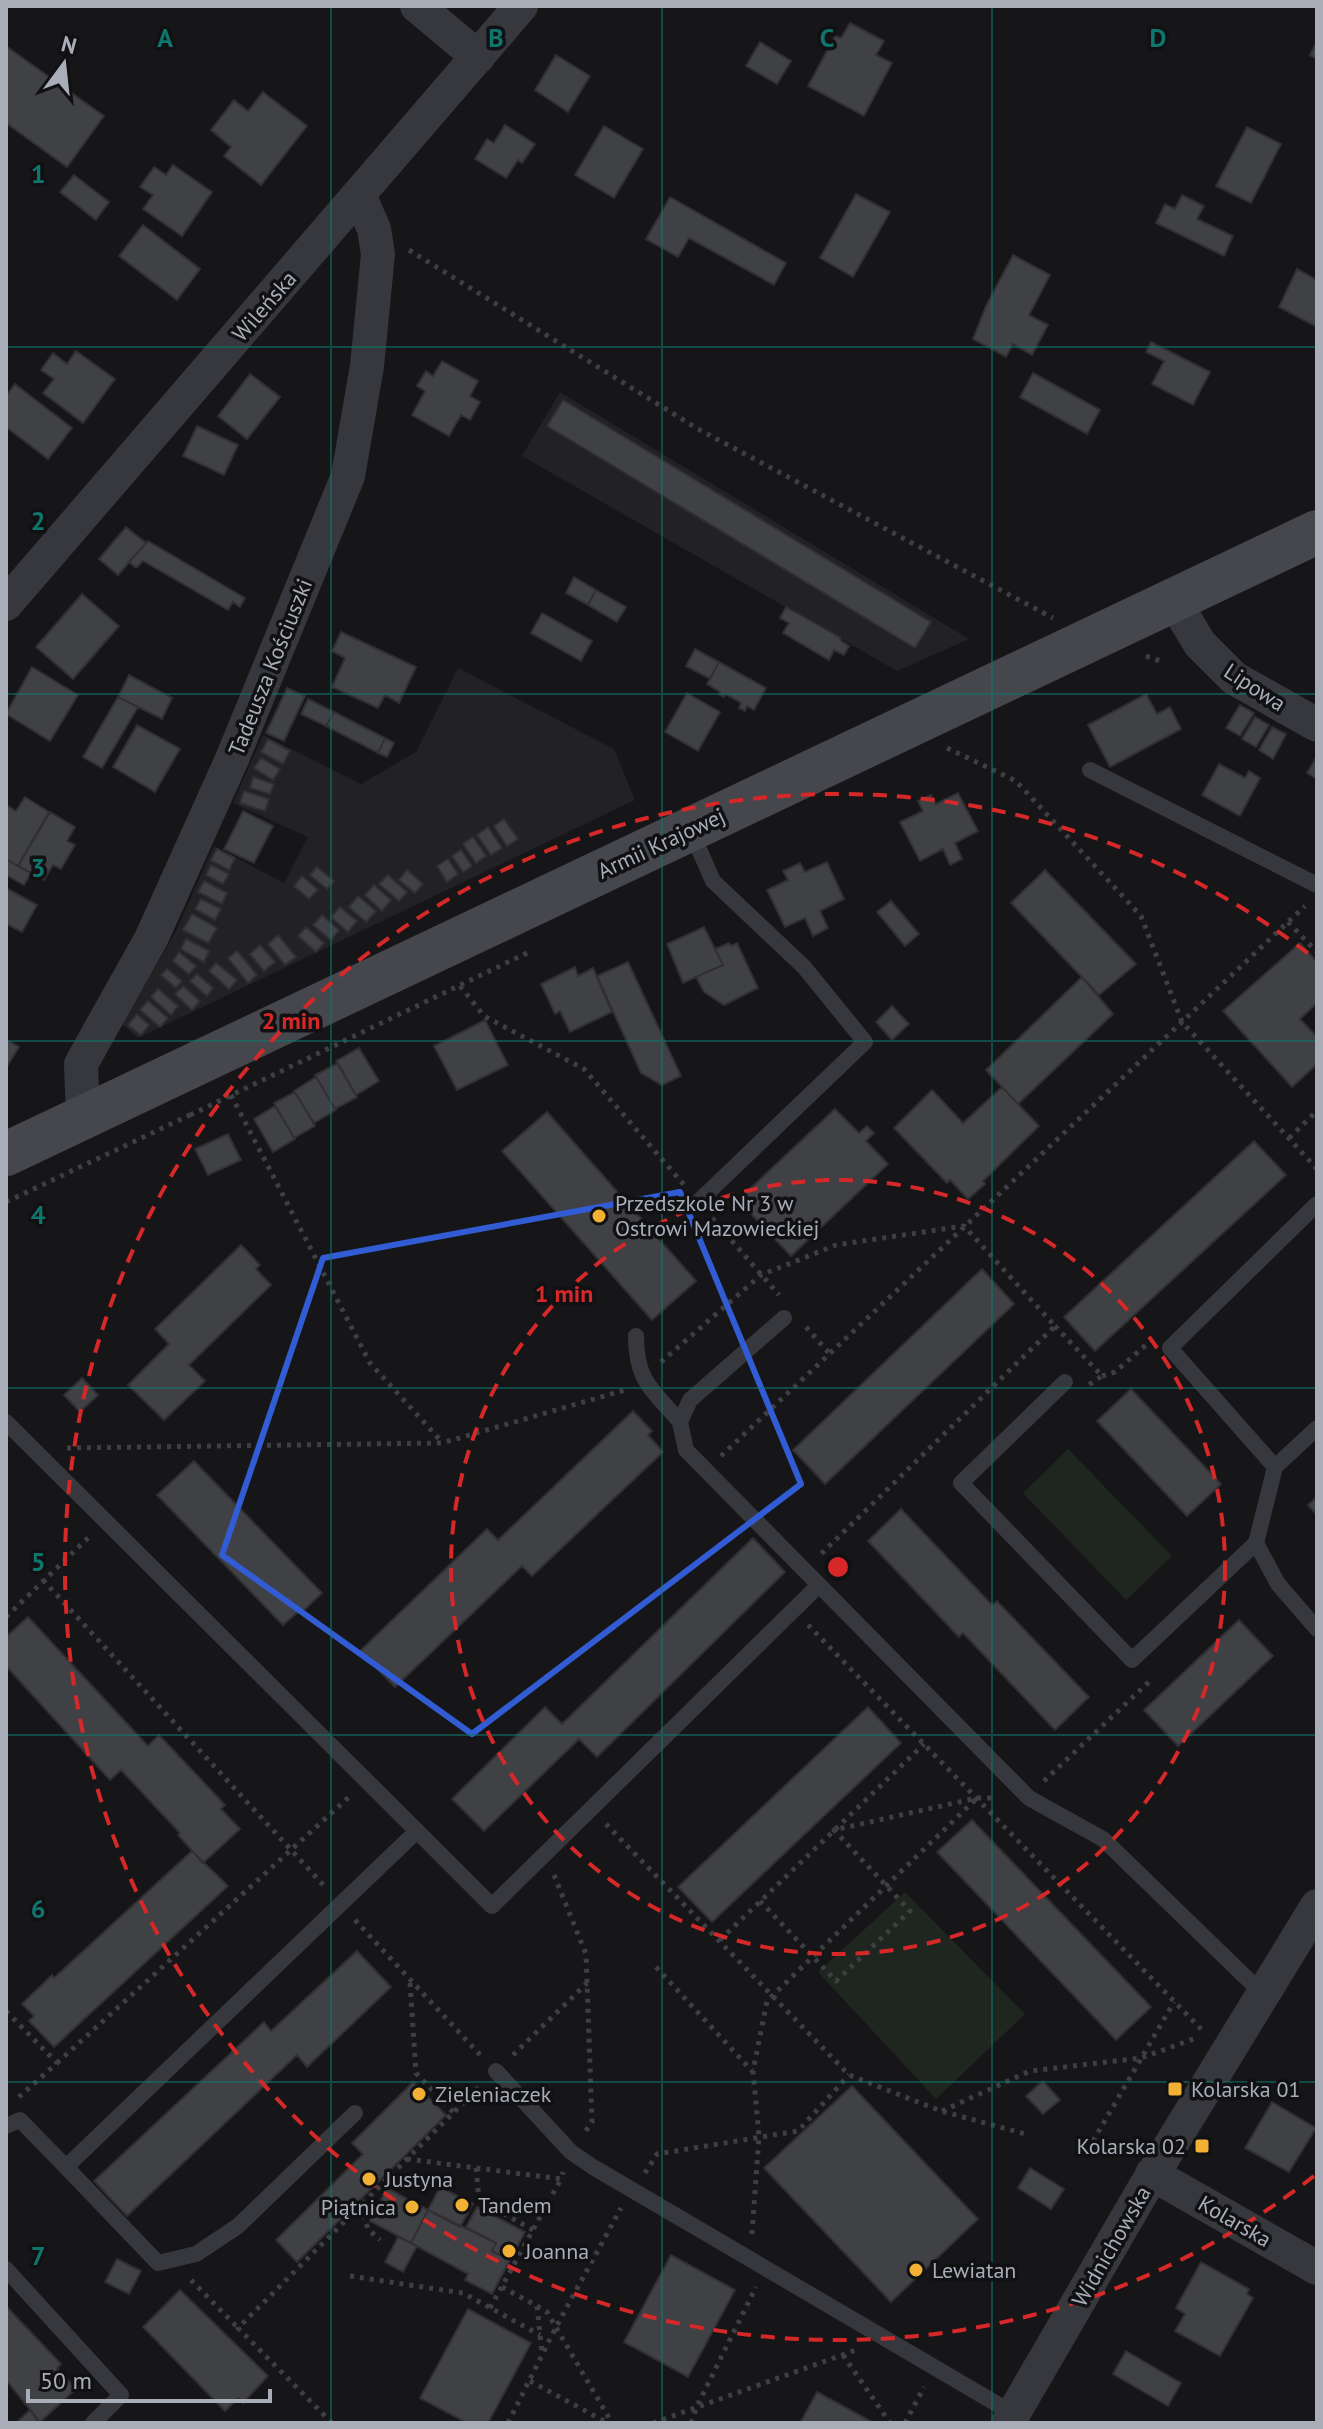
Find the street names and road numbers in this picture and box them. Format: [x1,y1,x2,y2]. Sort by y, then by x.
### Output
street label: Wileńska [226,265,302,347]
street label: Tadeusza Kościuszki [222,575,318,759]
street label: Lipowa [1219,657,1291,717]
street label: Armii Krajowej [593,801,729,885]
street label: Widnichowska [1065,2181,1157,2311]
street label: Kolarska [1193,2189,1277,2253]

